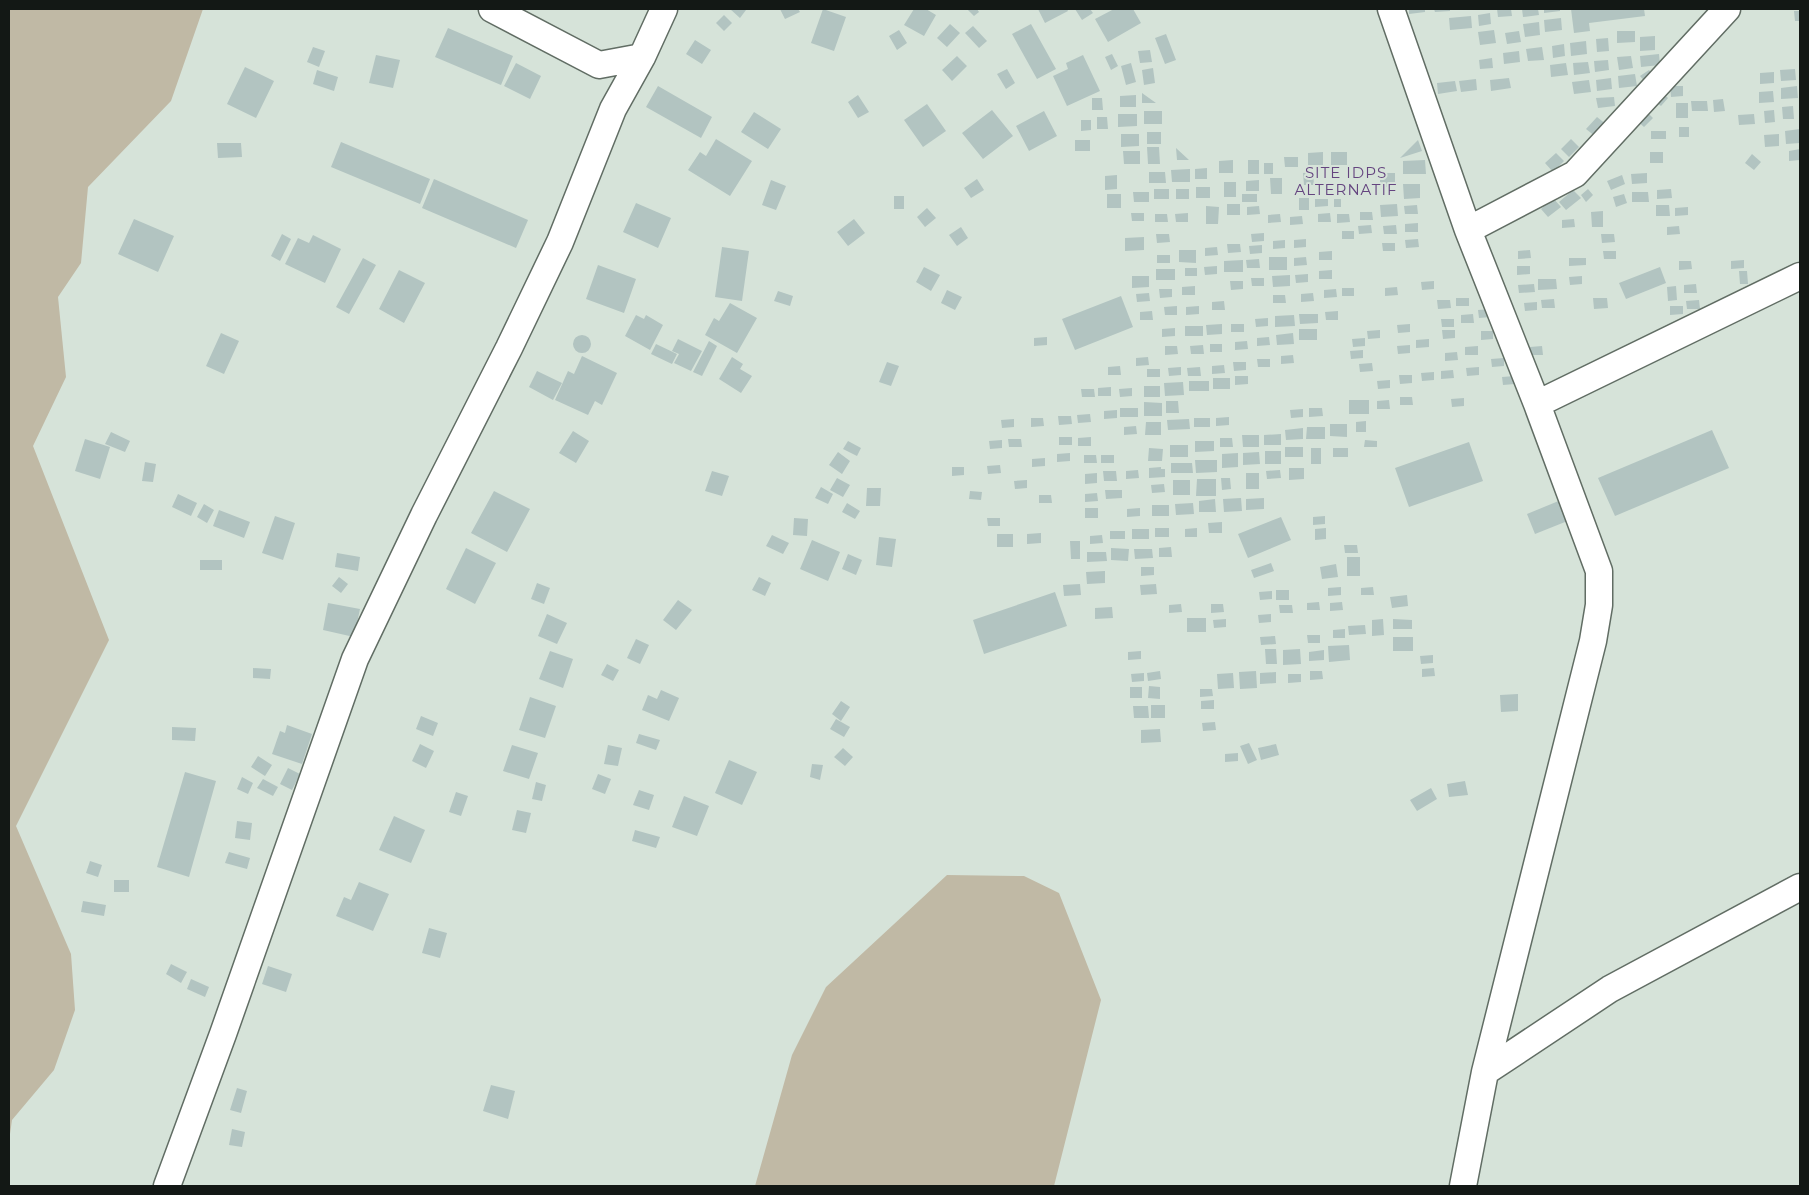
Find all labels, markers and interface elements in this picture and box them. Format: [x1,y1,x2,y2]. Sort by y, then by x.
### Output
district label: SITE IDPS ALTERNATIF [1295,163,1397,199]

